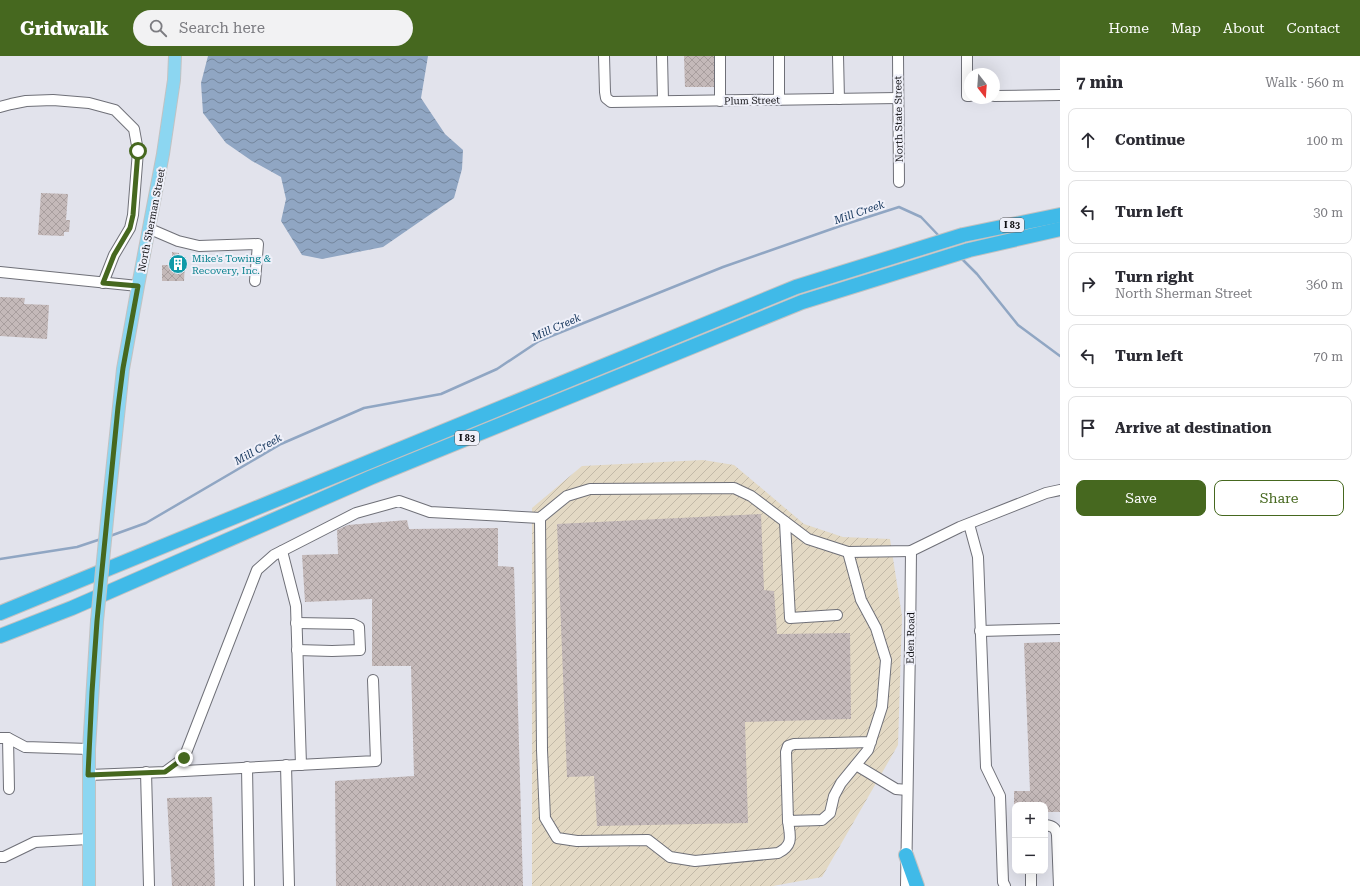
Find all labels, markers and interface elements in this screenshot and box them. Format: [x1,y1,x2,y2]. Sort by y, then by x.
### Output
search box [133,10,413,46]
text: Gridwalk [20,17,109,40]
icon: search [147,17,169,39]
text: Search here [179,19,265,37]
text: Home [1108,20,1149,36]
text: Map [1171,20,1201,36]
text: About [1223,20,1265,36]
text: Contact [1287,20,1340,36]
north arrow [964,68,1000,104]
text: 7 min [1076,72,1123,92]
street label: North State Street [892,75,905,162]
text: Walk · 560 m [1265,75,1344,90]
street label: Plum Street [724,95,780,106]
icon: ahead [1077,129,1099,151]
text: Continue [1115,131,1185,149]
text: 100 m [1306,133,1343,148]
route start [129,142,147,160]
street label: North Sherman Street [136,167,167,273]
water label: Mill Creek [831,198,886,227]
icon: left [1077,201,1099,223]
text: Turn left [1115,203,1183,221]
text: 30 m [1313,205,1343,220]
road number: I 83 [1000,218,1024,232]
building icon: Mike's Towing & Recovery, Inc. [167,253,189,275]
place label: Mike's Towing & Recovery, Inc. [192,253,271,276]
text: Turn right [1115,268,1194,286]
icon: right [1077,273,1099,295]
text: 360 m [1306,277,1343,292]
text: North Sherman Street [1115,286,1252,301]
water label: Mill Creek [529,311,583,344]
icon: left [1077,345,1099,367]
text: Turn left [1115,347,1183,365]
text: 70 m [1313,349,1343,364]
icon: arrive [1077,417,1099,439]
text: Arrive at destination [1115,419,1271,437]
water label: Mill Creek [231,431,284,468]
road number: I 83 [455,431,479,445]
button: Save [1076,480,1206,516]
button: Share [1214,480,1344,516]
street label: Eden Road [905,611,916,664]
route end [175,749,193,767]
map controls [1012,802,1048,874]
button: + [1012,802,1048,838]
button: − [1012,838,1048,874]

